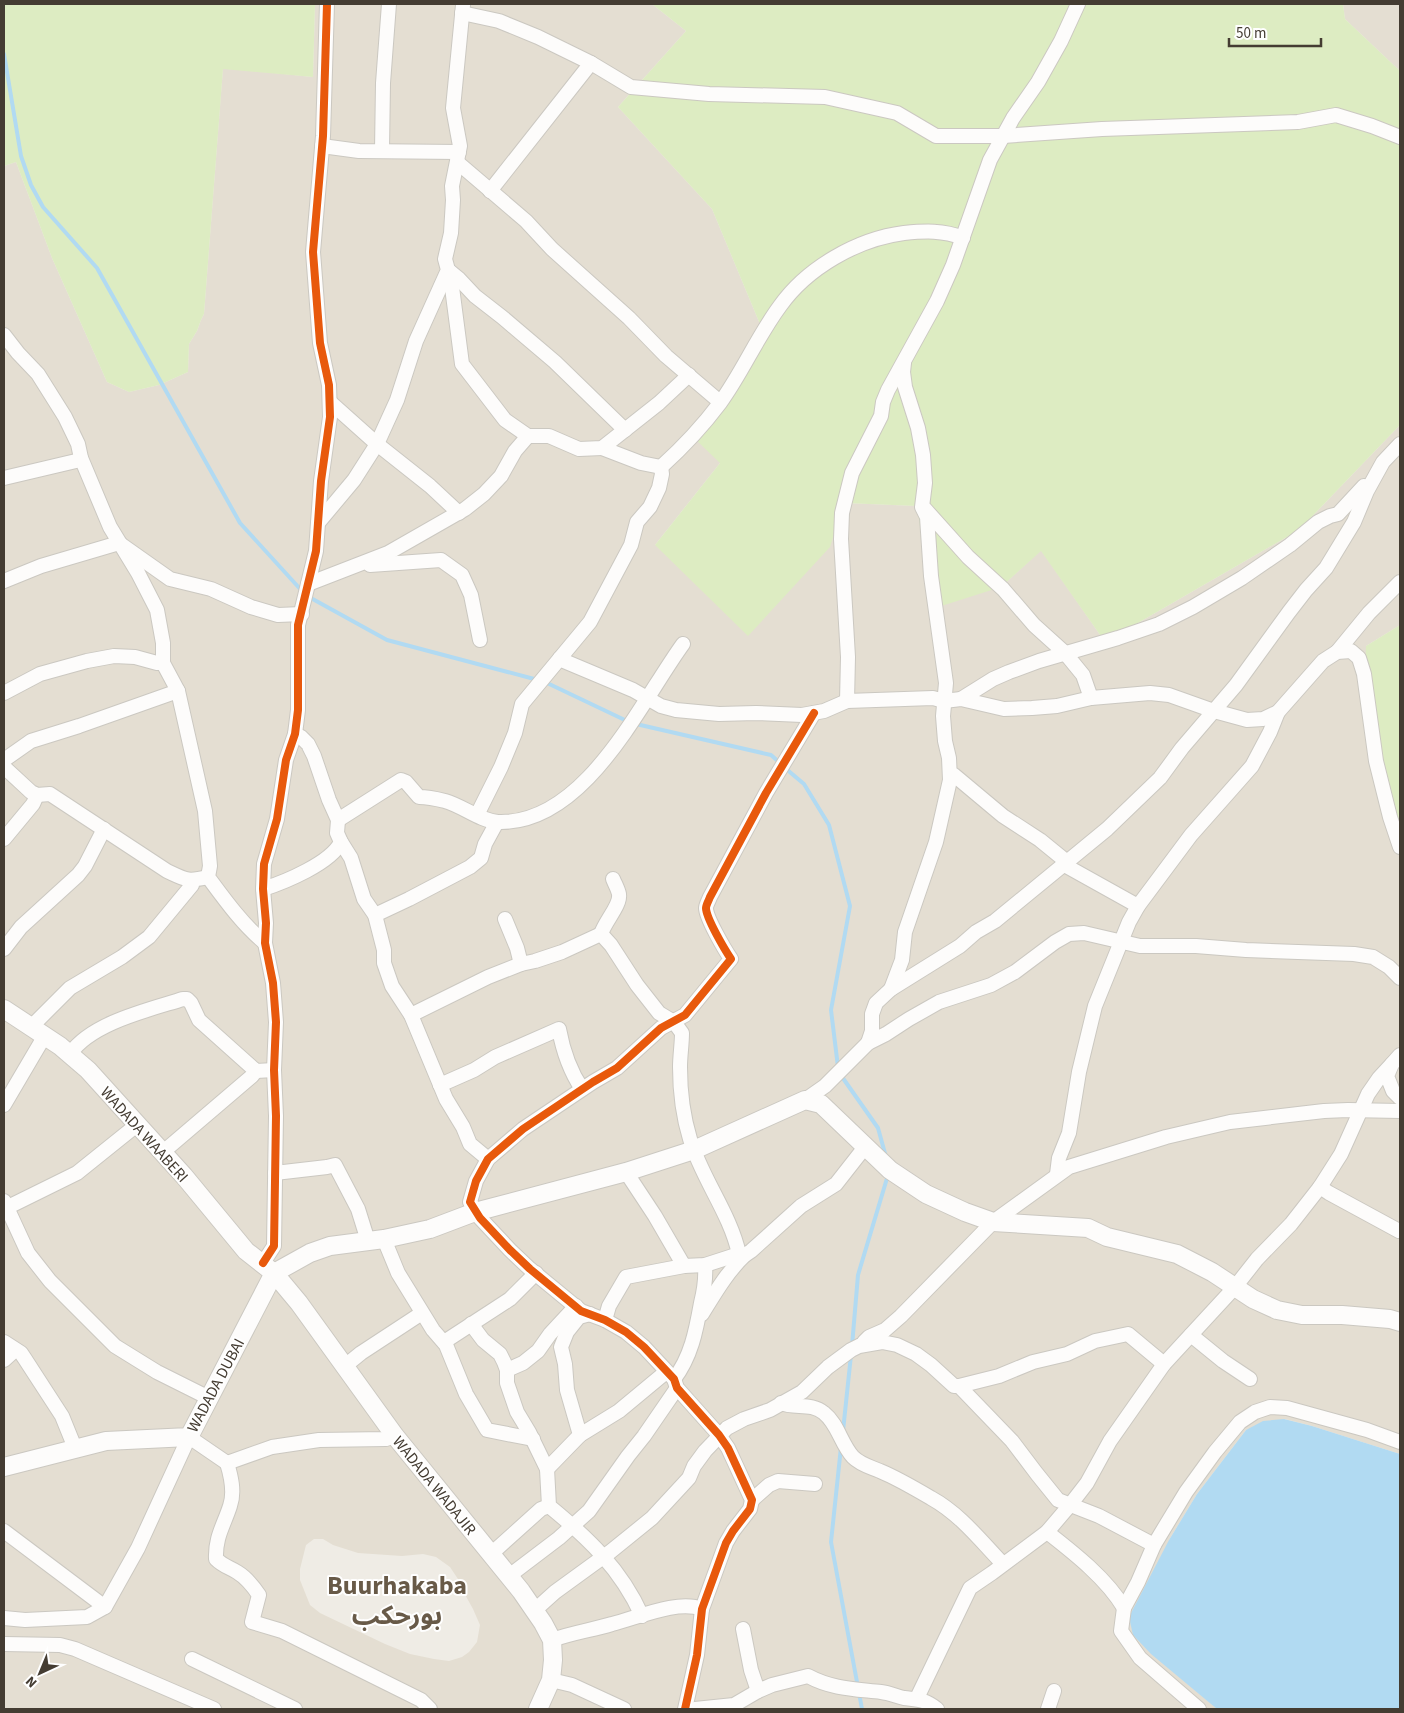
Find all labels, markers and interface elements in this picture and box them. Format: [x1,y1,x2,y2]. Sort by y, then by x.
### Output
scale bar [1229,15,1322,47]
text: 50 m [1236,23,1266,44]
street label: WADADA WAABERI [95,1082,193,1187]
street label: WADADA DUBAI [182,1335,250,1436]
street label: WADADA WADAJIR [387,1431,481,1540]
district label: Buurhakaba بورحكب [327,1567,467,1634]
north arrow [15,1648,65,1698]
text: N [21,1671,42,1692]

